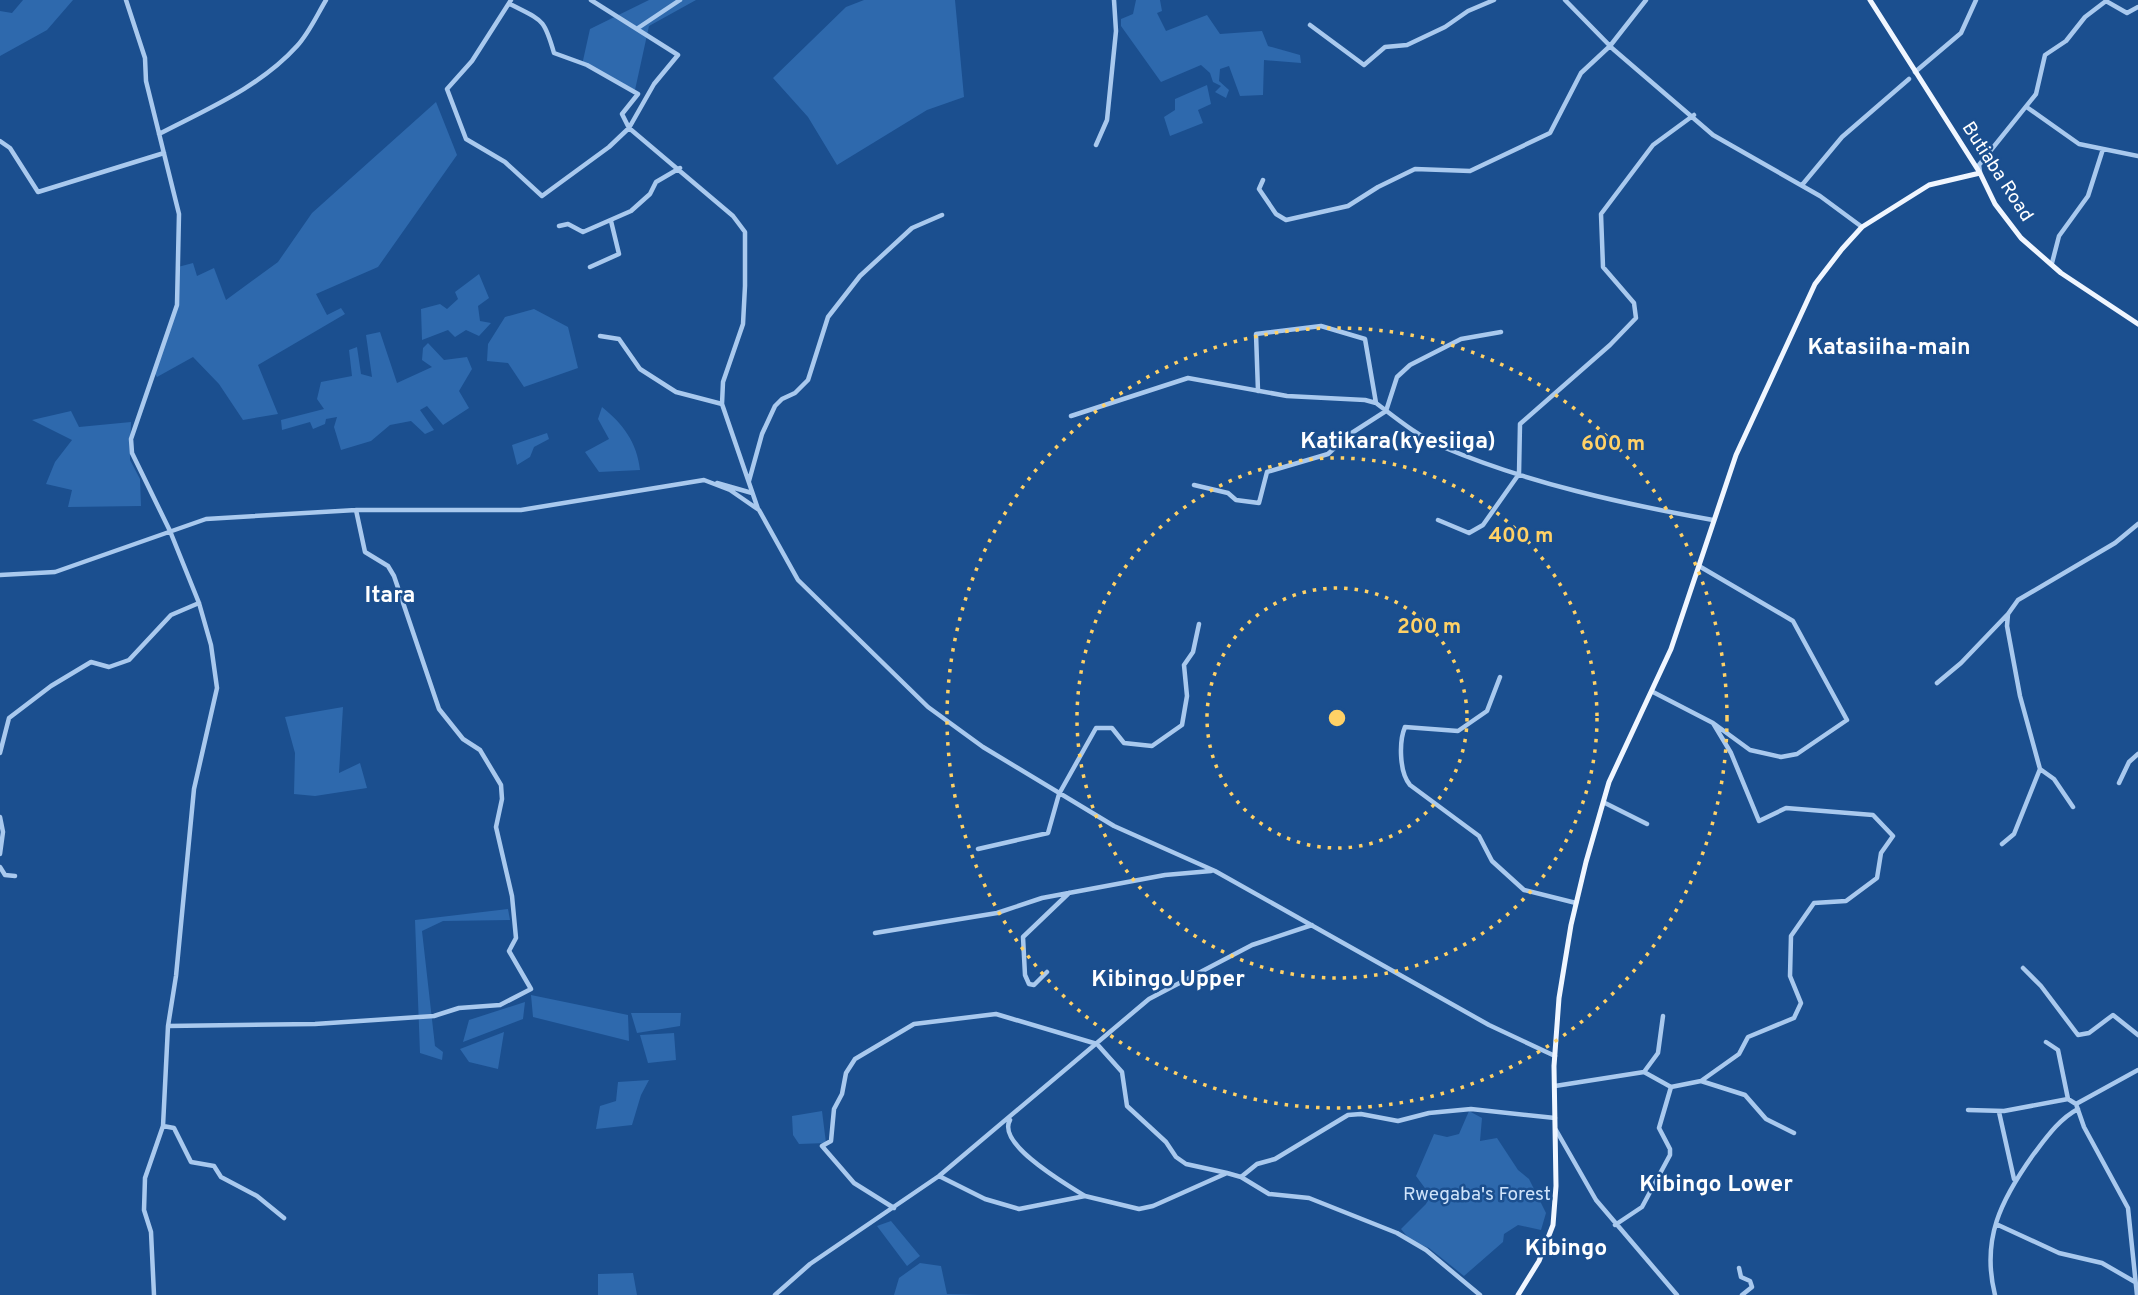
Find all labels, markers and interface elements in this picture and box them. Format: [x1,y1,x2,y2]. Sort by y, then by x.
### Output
street label: Butiaba Road [1956,118,2038,226]
district label: Katasiiha-main [1807,334,1971,363]
district label: Katikara(kyesiiga) [1300,428,1496,457]
text: 600 m [1581,431,1645,458]
text: 400 m [1489,523,1553,550]
district label: Itara [365,582,415,611]
text: 200 m [1397,614,1461,641]
centre of rings [1325,706,1349,730]
district label: Kibingo Upper [1091,966,1245,995]
district label: Kibingo Lower [1639,1171,1793,1200]
park label: Rwegaba's Forest [1403,1183,1551,1207]
district label: Kibingo [1525,1235,1607,1264]

